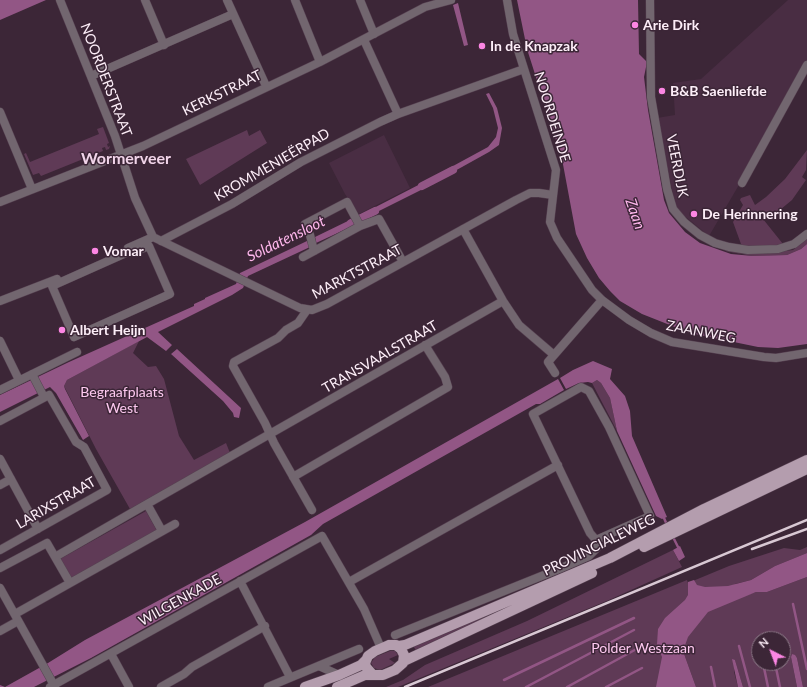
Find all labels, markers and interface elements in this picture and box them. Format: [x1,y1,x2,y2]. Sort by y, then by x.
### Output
place label: Arie Dirk [643,17,699,33]
marker: Arie Dirk [630,20,640,30]
street label: NOORDERSTRAAT [77,21,135,139]
place label: In de Knapzak [490,38,578,54]
marker: In de Knapzak [477,41,487,51]
street label: KERKSTRAAT [180,67,264,119]
street label: NOORDEINDE [530,70,574,164]
place label: B&B Saenliefde [670,83,767,99]
marker: B&B Saenliefde [657,86,667,96]
street label: KROMMENIEËRPAD [211,125,333,205]
street label: VEERDIJK [663,133,691,199]
district label: Wormerveer [81,149,171,169]
water label: Zaan [621,196,649,232]
place label: De Herinnering [702,206,798,222]
marker: De Herinnering [689,209,699,219]
water label: Soldatensloot [244,212,328,266]
street label: MARKTSTRAAT [309,241,405,303]
place label: Vomar [103,243,144,259]
marker: Vomar [90,246,100,256]
street label: TRANSVAALSTRAAT [319,317,441,397]
street label: ZAANWEG [665,317,737,347]
place label: Albert Heijn [70,322,145,338]
marker: Albert Heijn [57,325,67,335]
park label: Begraafplaats West [80,384,164,416]
street label: LARIXSTRAAT [13,473,99,533]
street label: PROVINCIALEWEG [540,511,658,579]
street label: WILGENKADE [136,570,224,630]
north arrow [751,631,791,671]
text: N [756,635,771,650]
park label: Polder Westzaan [591,640,695,656]

